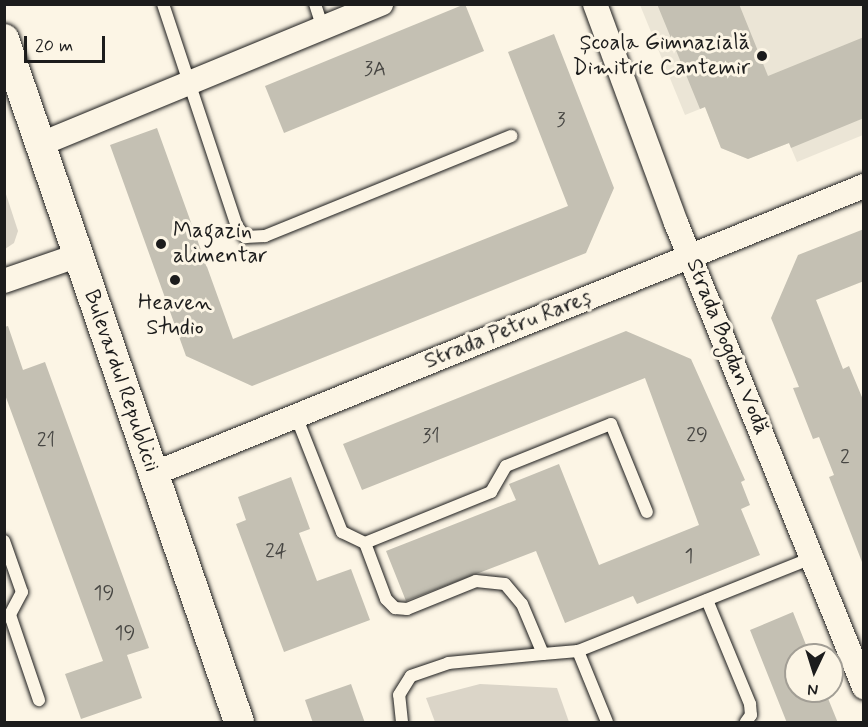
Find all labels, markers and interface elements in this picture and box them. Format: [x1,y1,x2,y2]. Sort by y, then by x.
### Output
scale bar [27,24,108,62]
place label: Școala Gimnazială Dimitrie Cantemir [571,30,750,82]
text: 20 m [35,34,73,58]
marker: Școala Gimnazială Dimitrie Cantemir [755,49,769,63]
house number: 3A [364,57,386,81]
house number: 3 [556,108,566,132]
place label: Magazin alimentar [173,218,268,270]
marker: Magazin alimentar [154,237,168,251]
street label: Strada Bogdan Vodă [680,256,774,438]
marker: Heaven Studio [168,273,182,287]
street label: Strada Petru Rareș [422,285,594,375]
street label: Bulevardul Republicii [78,288,164,474]
place label: Heaven Studio [138,290,212,342]
house number: 29 [686,423,708,447]
house number: 31 [422,424,440,448]
house number: 21 [37,428,55,452]
house number: 2 [840,445,850,469]
house number: 24 [265,539,287,563]
house number: 1 [685,544,693,568]
house number: 19 [94,581,114,605]
house number: 19 [115,621,135,645]
north arrow [784,643,844,703]
text: N [807,679,819,700]

